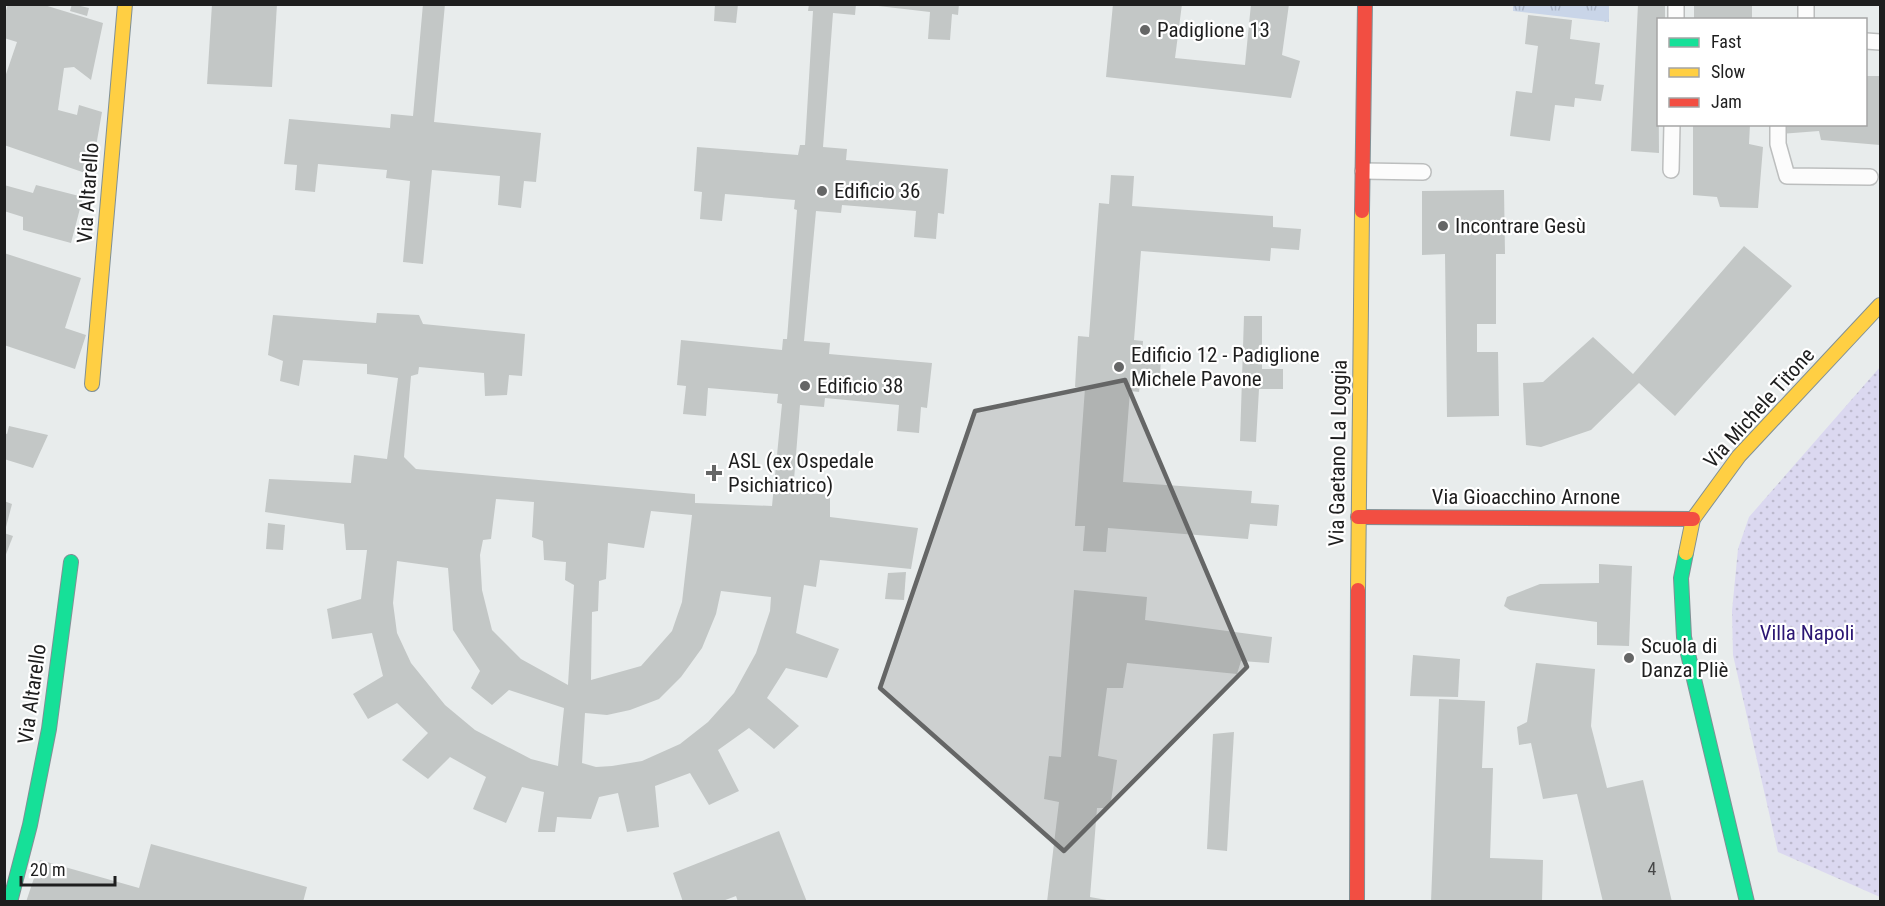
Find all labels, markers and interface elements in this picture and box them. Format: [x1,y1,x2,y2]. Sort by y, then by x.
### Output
place label: Padiglione 13 [1157,18,1270,42]
legend [1657,18,1867,126]
marker: Padiglione 13 [1138,23,1152,37]
text: Fast [1711,31,1742,52]
text: Slow [1711,61,1746,82]
text: Jam [1711,91,1742,112]
street label: Via Altarello [73,142,103,244]
place label: Edificio 36 [834,179,920,203]
marker: Edificio 36 [815,184,829,198]
place label: Incontrare Gesù [1455,214,1586,238]
marker: Incontrare Gesù [1436,219,1450,233]
place label: Edificio 12 - Padiglione Michele Pavone [1131,343,1320,391]
street label: Via Michele Titone [1699,343,1819,473]
marker: Edificio 12 - Padiglione Michele Pavone [1112,360,1126,374]
street label: Via Gaetano La Loggia [1324,360,1352,546]
place label: Edificio 38 [817,374,903,398]
marker: Edificio 38 [798,379,812,393]
place label: ASL (ex Ospedale Psichiatrico) [728,449,874,497]
marker: ASL (ex Ospedale Psichiatrico) [705,464,723,482]
street label: Via Gioacchino Arnone [1432,485,1620,509]
park label: Villa Napoli [1760,621,1854,645]
place label: Scuola di Danza Pliè [1641,634,1729,682]
street label: Via Altarello [13,642,51,746]
marker: Scuola di Danza Pliè [1622,651,1636,665]
scale bar [21,849,116,887]
house number: 4 [1648,858,1657,879]
text: 20 m [30,859,65,880]

